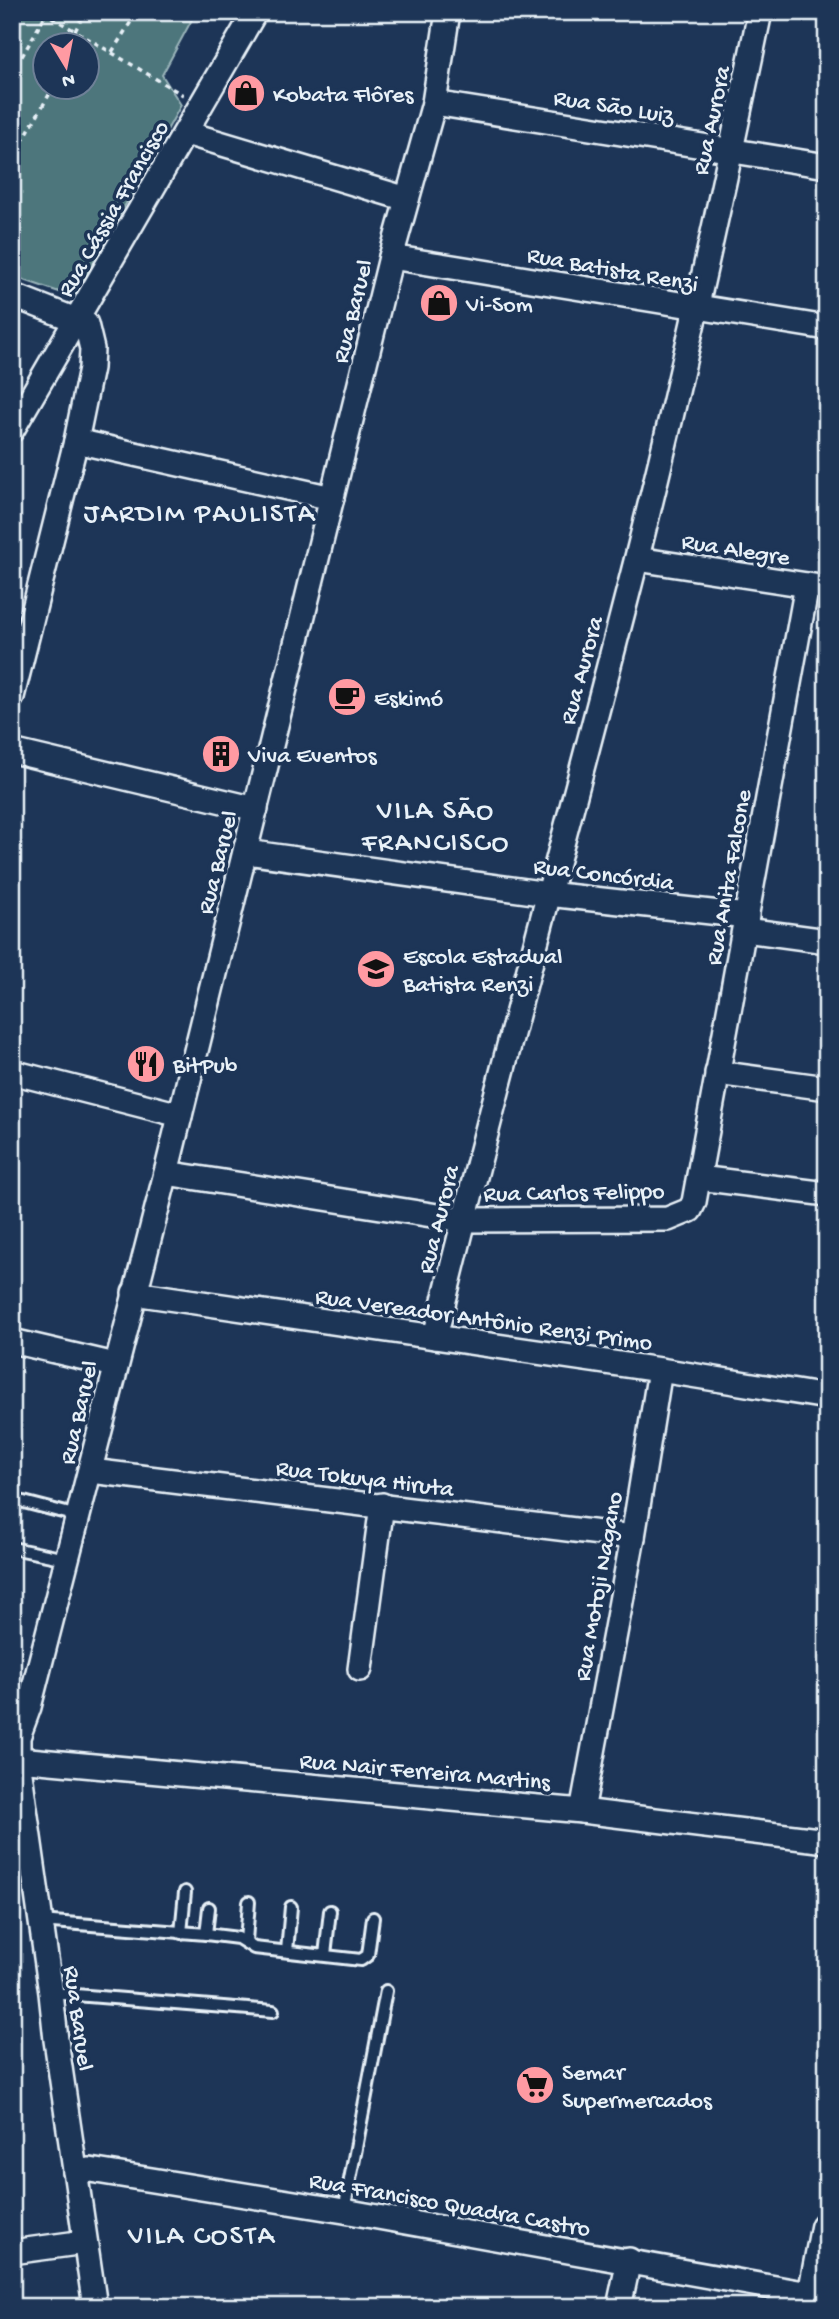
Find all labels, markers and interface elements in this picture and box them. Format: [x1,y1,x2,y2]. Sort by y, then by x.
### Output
north arrow [32,32,102,102]
street label: Rua Aurora [688,63,739,178]
text: N [60,67,76,92]
shop icon: Kobata Flôres [225,72,267,114]
place label: Kobata Flôres [273,82,414,111]
street label: Rua São Luiz [551,85,677,132]
street label: Rua Cássia Francisco [53,116,177,303]
street label: Rua Batista Renzi [525,242,700,301]
street label: Rua Baruel [328,257,381,367]
shop icon: Vi-Som [418,282,460,324]
place label: Vi-Som [465,292,533,321]
district label: JARDIM PAULISTA [84,499,316,532]
street label: Rua Alegre [679,529,792,574]
street label: Rua Aurora [555,613,612,728]
cafe icon: Eskimó [326,676,368,718]
place label: Eskimó [374,686,443,715]
building icon: Viva Eventos [200,733,242,775]
place label: Viva Eventos [247,743,378,772]
street label: Rua Anita Falcone [701,787,760,968]
district label: VILA SÃO FRANCISCO [361,796,510,861]
street label: Rua Baruel [193,808,246,918]
street label: Rua Concórdia [532,853,676,900]
place label: Escola Estadual Batista Renzi [402,944,563,1001]
school or university icon: Escola Estadual Batista Renzi [355,948,397,990]
restaurant icon: BitPub [125,1043,167,1085]
place label: BitPub [172,1053,238,1082]
street label: Rua Aurora [413,1162,468,1277]
street label: Rua Carlos Felippo [483,1178,665,1211]
street label: Rua Vereador Antônio Renzi Primo [313,1283,654,1360]
street label: Rua Baruel [54,1358,106,1468]
street label: Rua Tokuya Hiruta [274,1455,456,1506]
street label: Rua Motoji Nagano [570,1490,631,1684]
street label: Rua Nair Ferreira Martins [298,1748,552,1799]
street label: Rua Baruel [55,1964,98,2073]
place label: Semar Supermercados [562,2060,713,2117]
supermarket icon: Semar Supermercados [514,2064,556,2106]
street label: Rua Francisco Quadra Castro [307,2167,592,2245]
district label: VILA COSTA [127,2221,276,2254]

